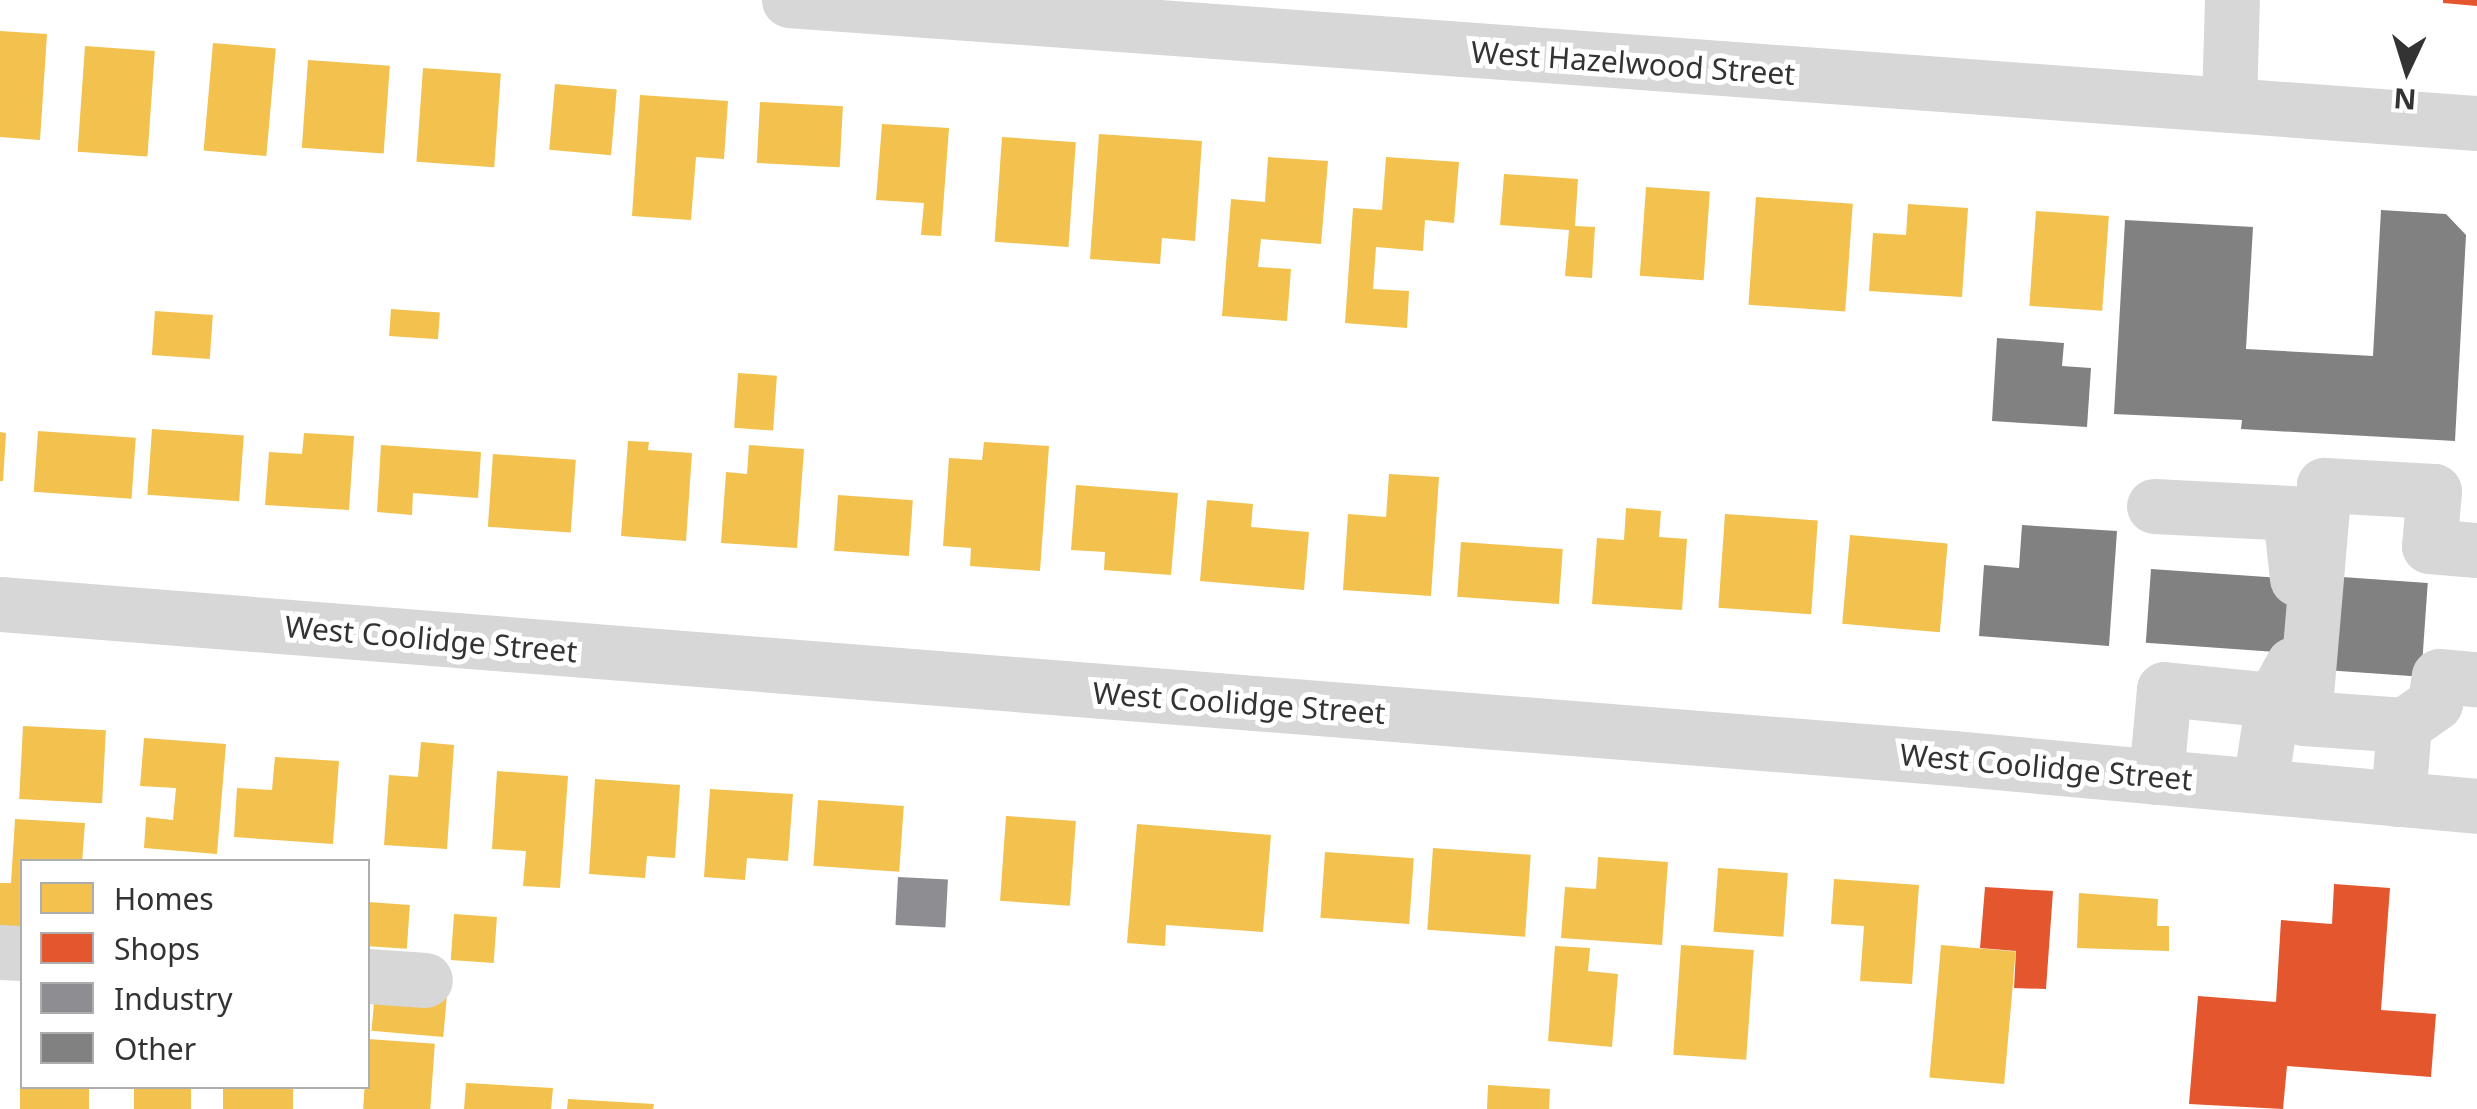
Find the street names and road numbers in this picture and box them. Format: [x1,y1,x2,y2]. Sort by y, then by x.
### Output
street label: West Hazelwood Street [1470,34,1796,92]
street label: West Coolidge Street [283,608,579,670]
street label: West Coolidge Street [1091,675,1387,731]
street label: West Coolidge Street [1898,736,2194,798]

